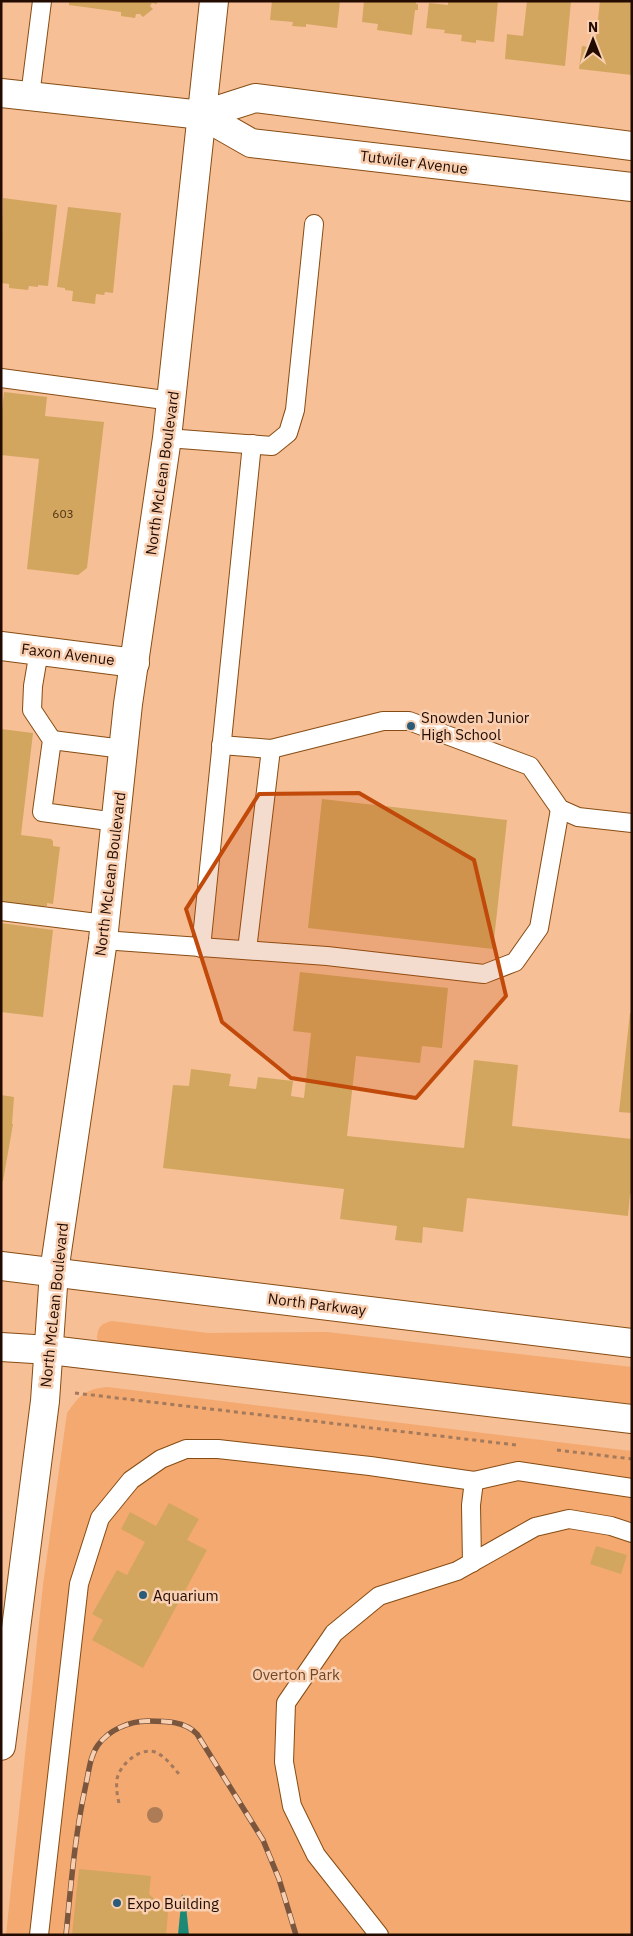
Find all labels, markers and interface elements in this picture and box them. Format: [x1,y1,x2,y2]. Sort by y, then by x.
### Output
north arrow [568,15,618,65]
text: N [588,18,598,36]
street label: Tutwiler Avenue [359,146,469,178]
street label: North McLean Boulevard [141,390,183,556]
house number: 603 [52,506,74,521]
street label: Faxon Avenue [20,639,116,669]
place label: Snowden Junior High School [421,708,530,744]
marker: Snowden Junior High School [405,720,417,732]
street label: North McLean Boulevard [90,791,130,957]
street label: North McLean Boulevard [36,1222,72,1388]
street label: North Parkway [267,1289,368,1320]
place label: Aquarium [153,1586,219,1605]
marker: Aquarium [137,1589,149,1601]
park label: Overton Park [252,1665,340,1684]
place label: Expo Building [127,1894,219,1913]
marker: Expo Building [111,1897,123,1909]

